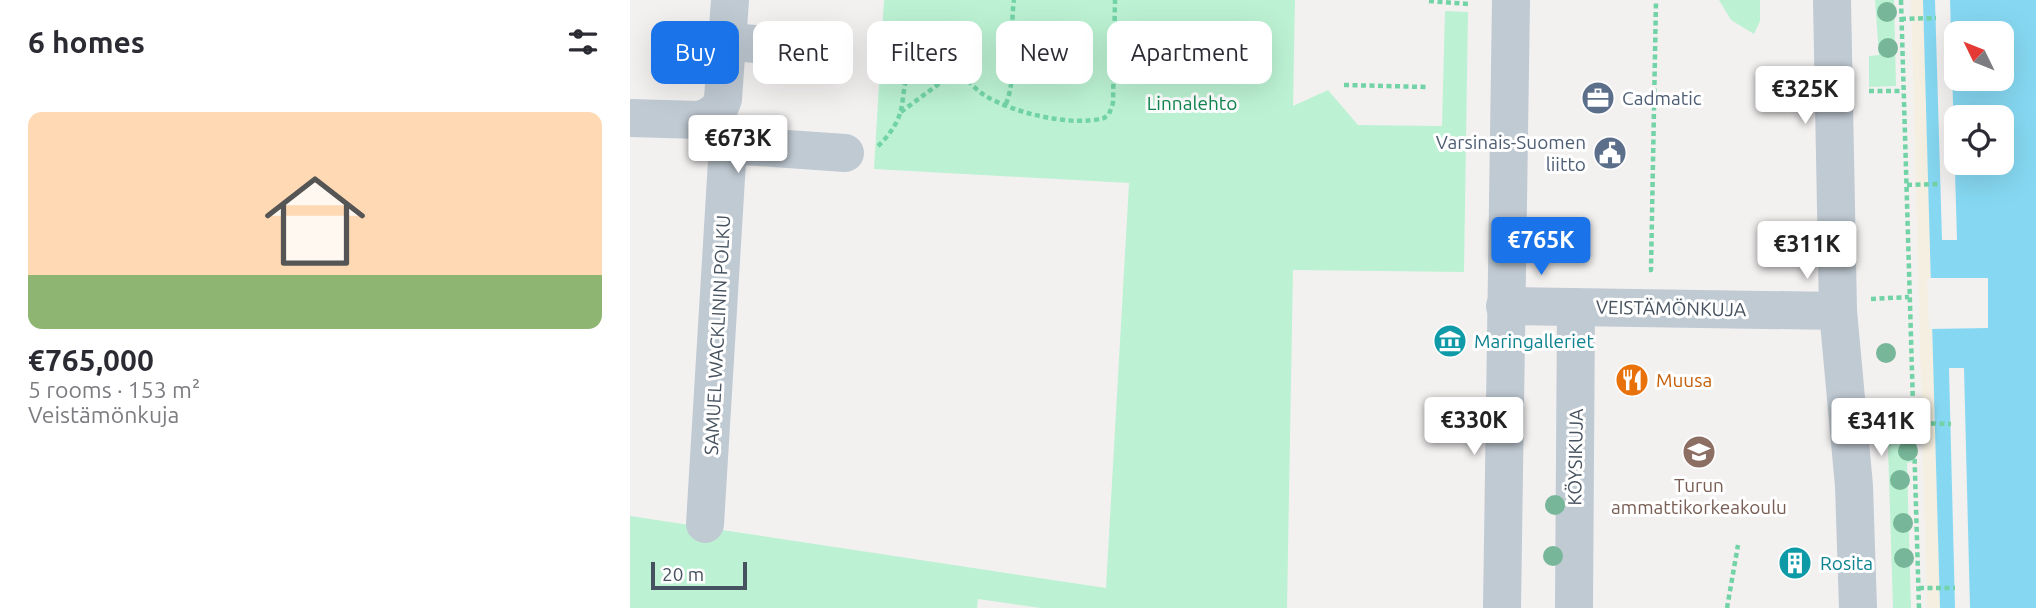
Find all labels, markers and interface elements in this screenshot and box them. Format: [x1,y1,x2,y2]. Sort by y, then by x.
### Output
chip: Buy [651,21,739,84]
chip: Rent [753,21,853,84]
chip: Filters [867,21,982,84]
chip: New [996,21,1093,84]
chip: Apartment [1107,21,1272,84]
north arrow [1944,21,2014,91]
map controls [1944,21,2014,175]
icon: filters [564,23,602,61]
text: 6 homes [28,25,145,59]
pin: €325K [1756,66,1854,126]
text: €325K [1771,76,1839,101]
office icon: Cadmatic [1579,79,1617,117]
place label: Cadmatic [1622,87,1702,109]
park label: Linnalehto [1147,92,1237,114]
button: locate [1944,105,2014,175]
pin: €673K [689,116,787,175]
text: €673K [704,125,772,150]
place label: Varsinais-Suomen liitto [1436,131,1586,175]
public building icon: Varsinais-Suomen liitto [1591,134,1629,172]
icon: home [252,158,378,284]
street label: SAMUEL WACKLININ POLKU [700,214,734,456]
pin: €765K [1492,218,1590,277]
pin: €311K [1758,222,1856,281]
text: €765K [1507,227,1575,252]
text: €311K [1773,231,1841,256]
street label: VEISTÄMÖNKUJA [1596,296,1747,320]
museum icon: Maringalleriet [1431,322,1469,360]
place label: Maringalleriet [1474,330,1594,352]
text: €765,000 [28,343,154,377]
restaurant icon: Muusa [1613,361,1651,399]
place label: Muusa [1656,369,1712,391]
text: 5 rooms · 153 m² [28,377,200,402]
pin: €330K [1425,398,1523,457]
pin: €341K [1832,398,1930,458]
text: Veistämönkuja [28,402,179,427]
text: €330K [1440,407,1508,432]
street label: KÖYSIKUJA [1563,408,1587,506]
text: €341K [1847,408,1915,433]
school or university icon: Turun ammattikorkeakoulu [1680,433,1718,471]
place label: Turun ammattikorkeakoulu [1611,474,1787,518]
building icon: Rosita [1776,544,1814,582]
place label: Rosita [1820,552,1873,574]
scale bar [651,559,747,591]
text: 20 m [662,563,704,585]

